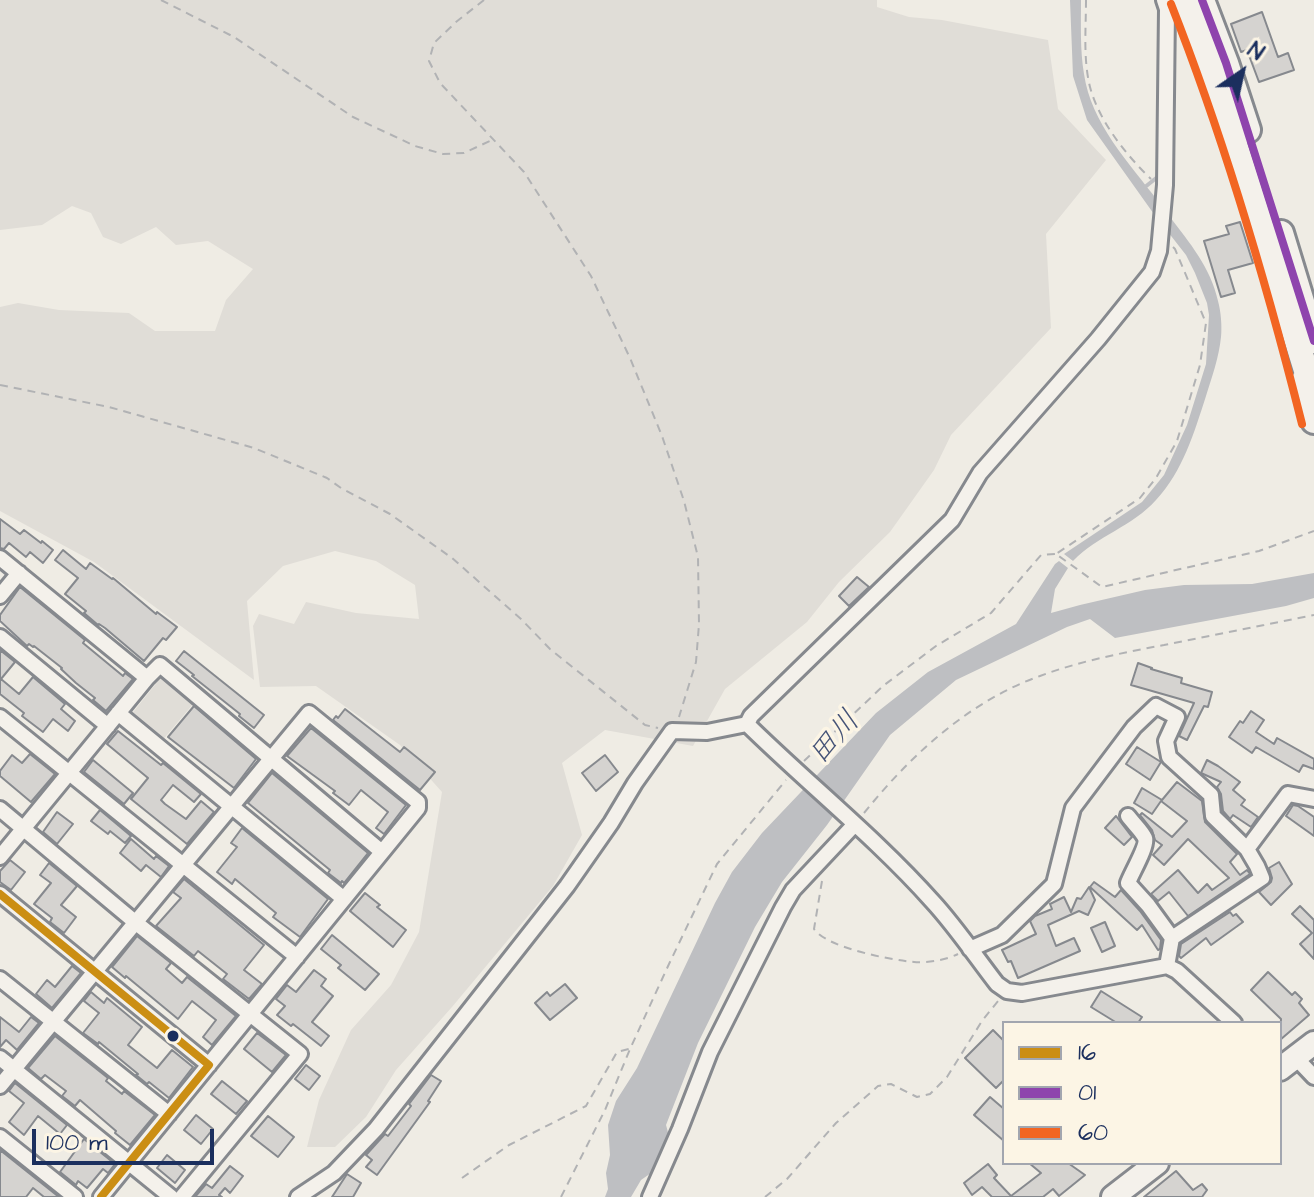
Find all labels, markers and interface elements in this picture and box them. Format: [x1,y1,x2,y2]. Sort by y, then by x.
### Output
north arrow [1202,32,1282,112]
text: N [1241,35,1270,68]
water label: 田川 [803,705,869,773]
legend [1002,1021,1282,1165]
unlabelled marker [165,1028,181,1044]
text: 16 [1078,1036,1096,1070]
text: 01 [1078,1076,1096,1110]
scale bar [36,1113,218,1163]
text: 60 [1078,1116,1108,1150]
text: 100 m [46,1126,108,1160]

